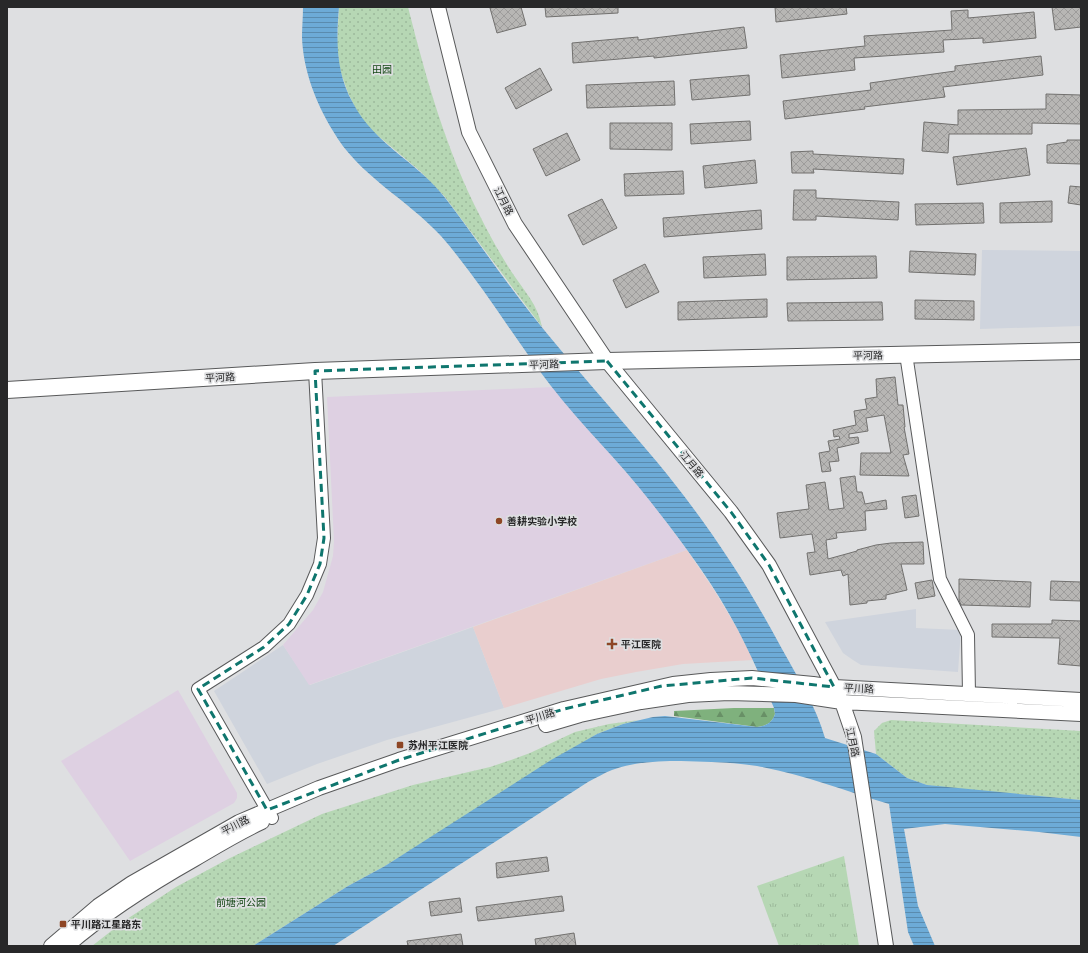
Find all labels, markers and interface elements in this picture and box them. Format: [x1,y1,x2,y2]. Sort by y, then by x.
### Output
park label: 田园 [372,63,392,75]
street label: 江月路 [492,185,516,217]
street label: 平河路 [853,349,883,361]
street label: 平河路 [529,357,559,371]
street label: 平河路 [205,370,235,384]
street label: 江月路 [678,449,706,479]
place label: 善耕实验小学校 [507,515,577,527]
marker: 善耕实验小学校 [494,516,504,526]
marker: 平江医院 [606,638,618,650]
place label: 平江医院 [621,638,661,650]
street label: 平川路 [844,681,874,695]
street label: 平川路 [524,706,556,726]
street label: 江月路 [844,726,862,758]
place label: 苏州平江医院 [408,739,468,751]
marker: 苏州平江医院 [395,740,405,750]
street label: 平川路 [219,813,251,837]
park label: 前塘河公园 [216,896,266,908]
place label: 平川路江星路东 [71,918,141,930]
marker: 平川路江星路东 [58,919,68,929]

